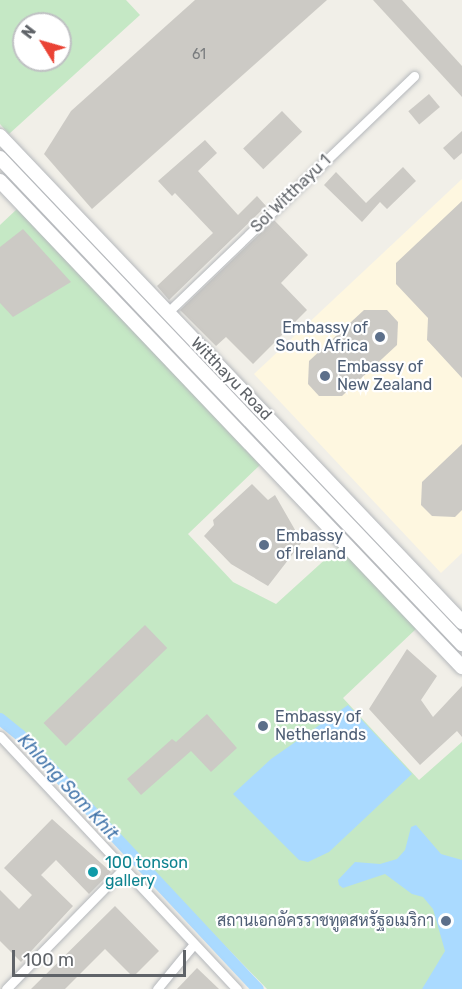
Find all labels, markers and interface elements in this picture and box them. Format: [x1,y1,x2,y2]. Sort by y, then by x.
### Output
north arrow [12,12,72,72]
text: N [18,22,40,42]
house number: 61 [192,47,206,63]
street label: Soi Witthayu 1 [247,151,335,237]
place label: Embassy of South Africa [275,318,368,356]
marker: Embassy of South Africa [373,330,387,344]
street label: Witthayu Road [187,334,275,424]
place label: Embassy of New Zealand [337,357,433,395]
marker: Embassy of New Zealand [318,369,332,383]
place label: Embassy of Ireland [276,526,346,564]
marker: Embassy of Ireland [257,538,271,552]
place label: Embassy of Netherlands [275,707,366,745]
marker: Embassy of Netherlands [256,719,270,733]
water label: Khlong Som Khit [13,729,123,845]
place label: 100 tonson gallery [105,853,188,891]
marker: 100 tonson gallery [86,865,100,879]
place label: สถานเอกอัครราชทูตสหรัฐอเมริกา [217,911,434,931]
marker: สถานเอกอัครราชทูตสหรัฐอเมริกา [439,914,453,928]
scale bar [15,938,189,976]
text: 100 m [23,949,74,971]

